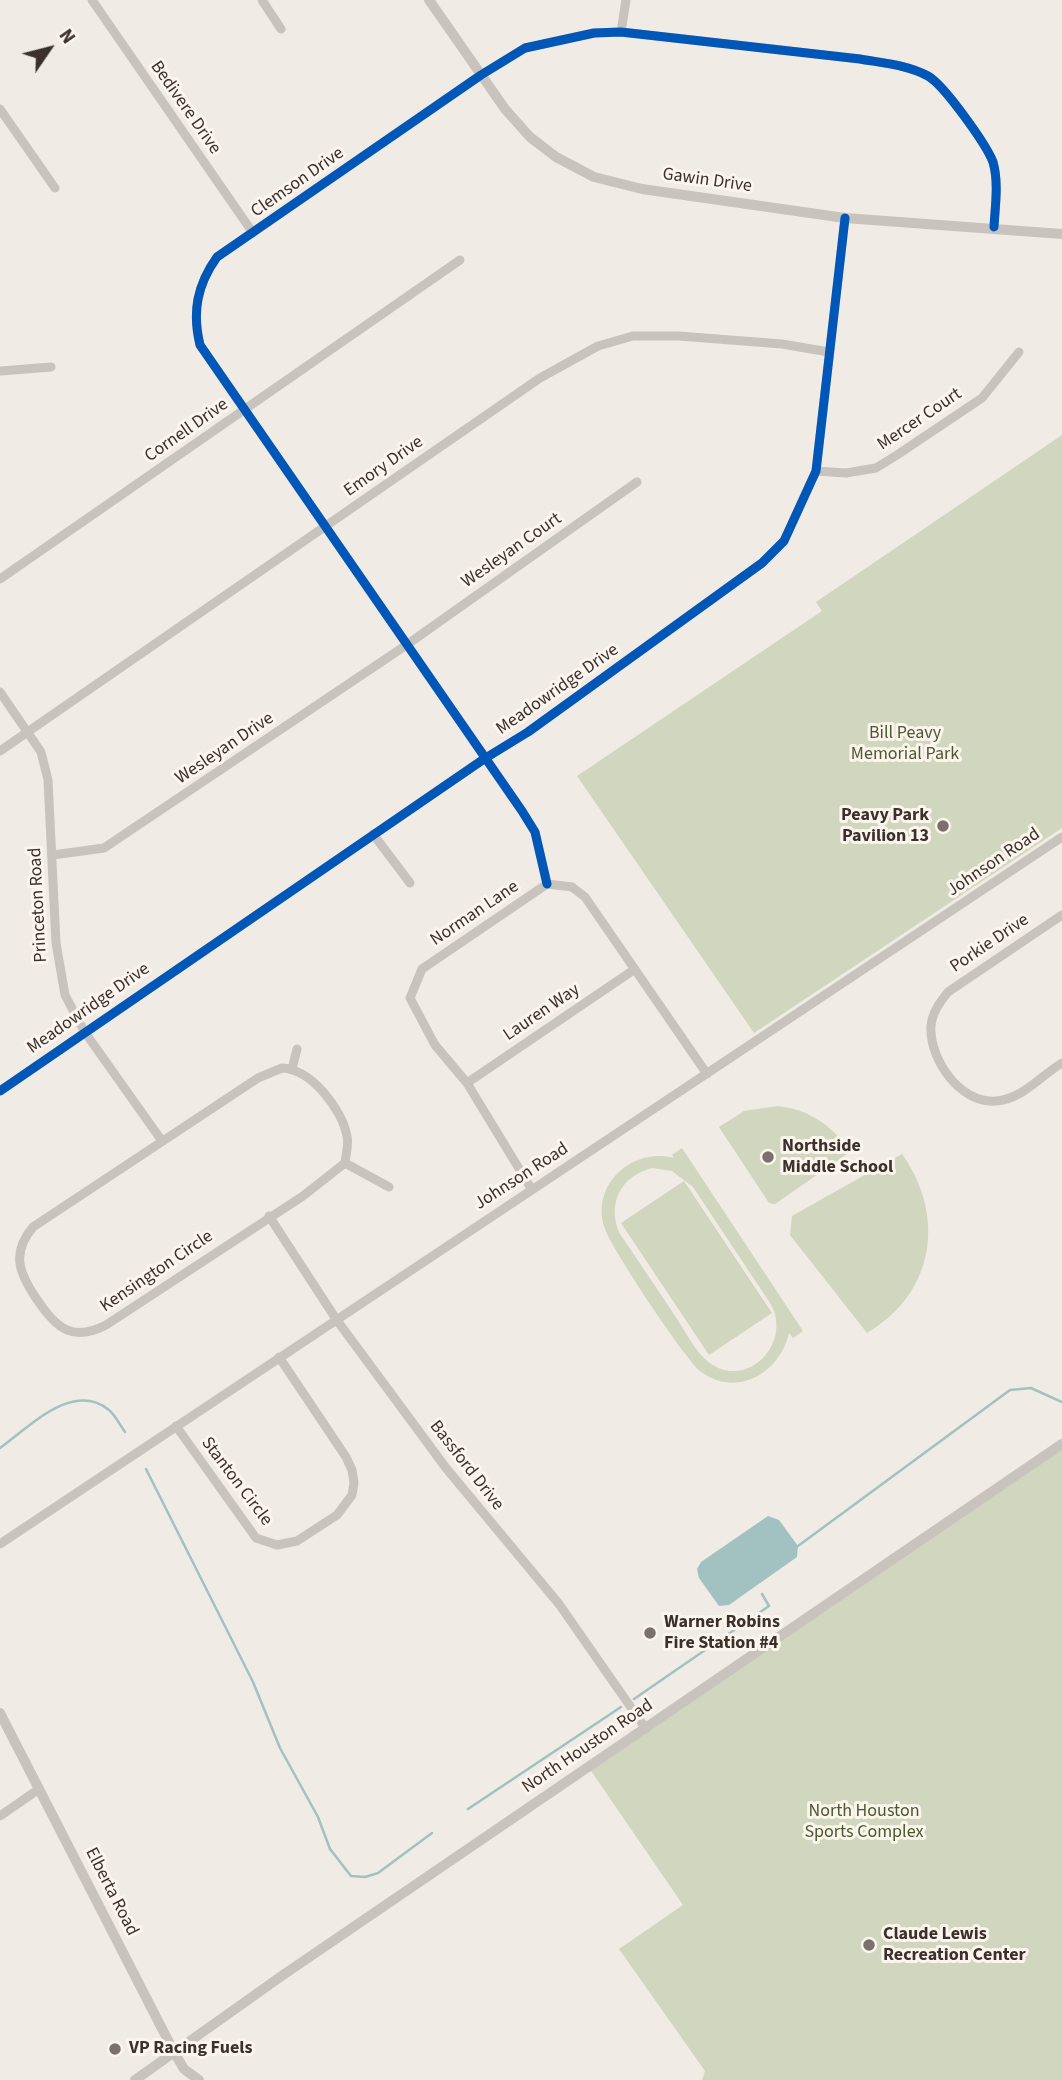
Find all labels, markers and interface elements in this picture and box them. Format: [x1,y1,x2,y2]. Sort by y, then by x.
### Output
north arrow [14,14,84,84]
text: N [52,24,81,50]
street label: Bedivere Drive [145,57,225,159]
street label: Clemson Drive [247,143,349,223]
street label: Gawin Drive [661,164,753,198]
street label: Mercer Court [874,384,966,456]
street label: Cornell Drive [141,394,233,468]
street label: Emory Drive [340,432,428,502]
street label: Wesleyan Court [458,509,566,593]
street label: Meadowridge Drive [493,640,623,740]
street label: Wesleyan Drive [172,708,278,790]
park label: Bill Peavy Memorial Park [851,723,959,766]
place label: Peavy Park Pavilion 13 [841,805,929,848]
marker: Peavy Park Pavilion 13 [935,818,951,834]
street label: Johnson Road [943,824,1045,902]
street label: Princeton Road [25,847,53,963]
street label: Norman Lane [427,877,523,951]
street label: Porkie Drive [946,910,1034,978]
street label: Meadowridge Drive [24,959,154,1059]
street label: Lauren Way [500,980,584,1046]
place label: Northside Middle School [782,1136,893,1178]
street label: Johnson Road [471,1139,573,1215]
marker: Northside Middle School [760,1149,776,1165]
street label: Kensington Circle [96,1226,218,1318]
street label: Bassford Drive [424,1417,508,1515]
street label: Stanton Circle [196,1433,276,1531]
place label: Warner Robins Fire Station #4 [664,1612,780,1654]
marker: Warner Robins Fire Station #4 [642,1625,658,1641]
street label: North Houston Road [518,1695,658,1799]
park label: North Houston Sports Complex [804,1801,924,1843]
street label: Elberta Road [80,1844,142,1940]
place label: Claude Lewis Recreation Center [883,1924,1026,1966]
marker: Claude Lewis Recreation Center [861,1937,877,1953]
place label: VP Racing Fuels [129,2038,252,2060]
marker: VP Racing Fuels [107,2041,123,2057]

